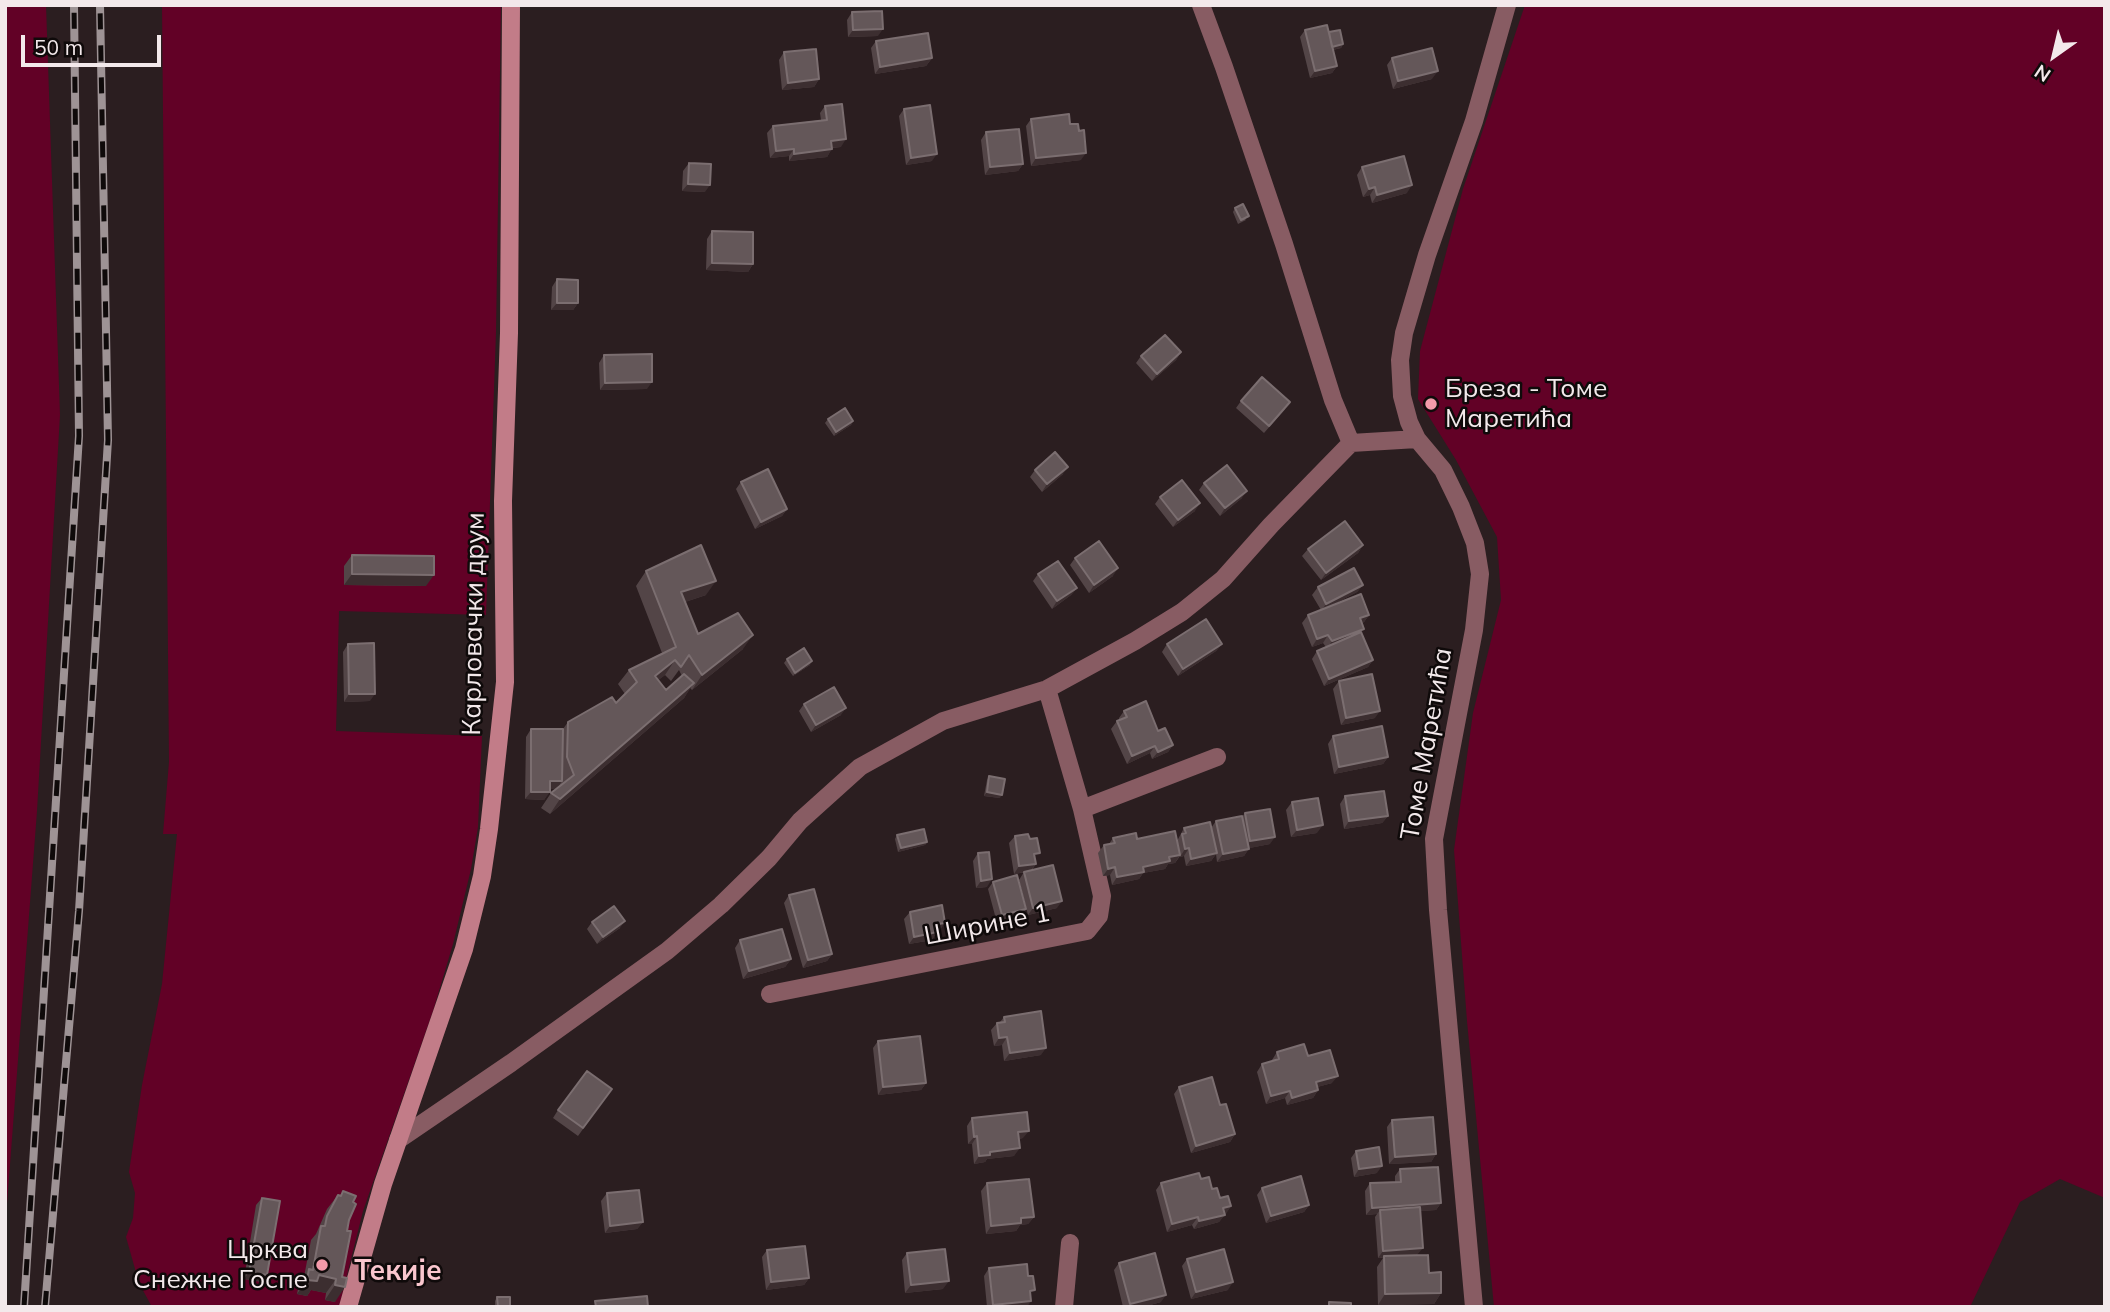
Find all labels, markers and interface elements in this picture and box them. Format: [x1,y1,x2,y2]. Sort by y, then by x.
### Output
scale bar [24,21,164,65]
north arrow [2019,21,2089,91]
text: 50 m [34,34,83,60]
text: N [2030,59,2055,87]
place label: Бреза - Томе Маретића [1445,373,1607,434]
marker: Бреза - Томе Маретића [1423,396,1439,412]
street label: Карловачки друм [456,512,492,736]
street label: Томе Маретића [1395,645,1459,843]
street label: Ширине 1 [922,898,1052,952]
place label: Црква Снежне Госпе [133,1234,308,1296]
district label: Текије [354,1255,442,1289]
marker: Црква Снежне Госпе [314,1257,330,1273]

